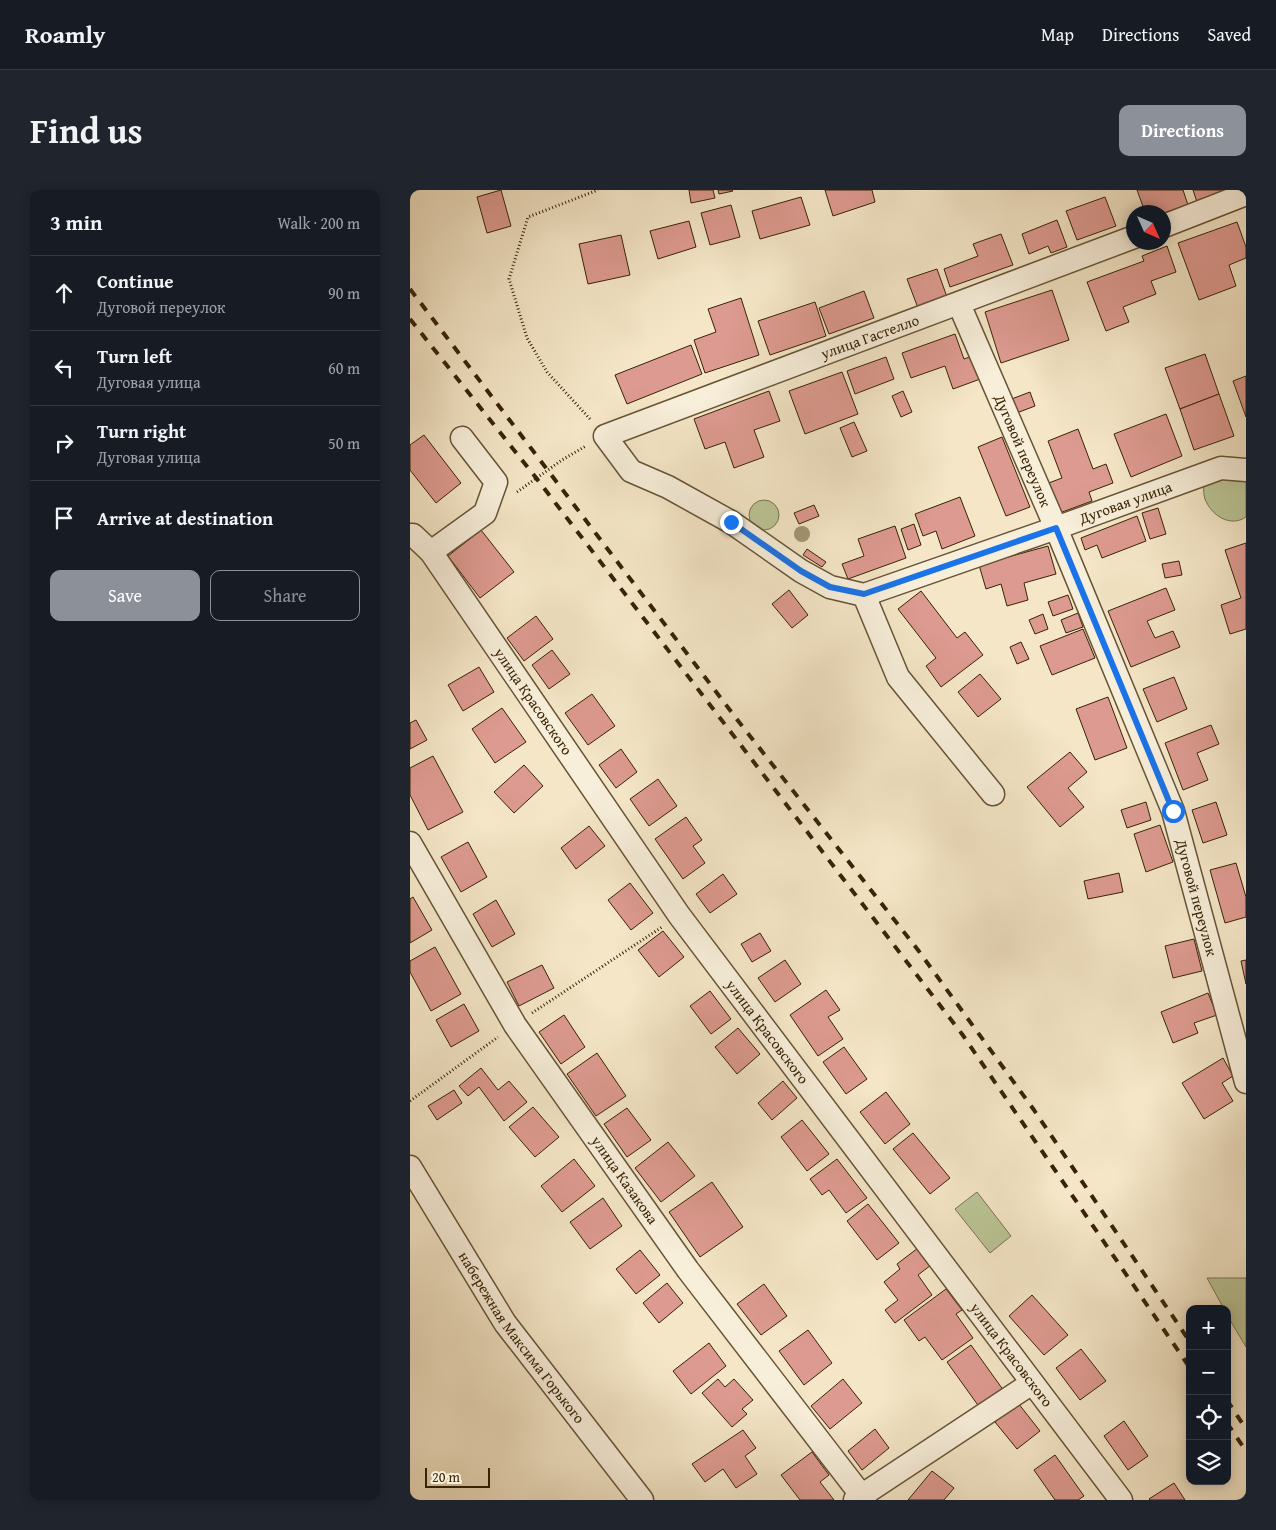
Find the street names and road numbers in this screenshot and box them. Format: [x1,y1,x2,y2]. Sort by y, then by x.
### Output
street label: улица Гастелло [817,309,922,364]
street label: Дуговой переулок [989,390,1057,510]
street label: Дуговая улица [1075,475,1175,529]
street label: улица Красовского [489,642,578,759]
street label: Дуговой переулок [1171,836,1223,959]
street label: улица Красовского [721,974,814,1088]
street label: улица Казакова [586,1131,664,1229]
street label: набережная Максима Горького [454,1247,590,1428]
street label: улица Красовского [965,1297,1058,1412]

